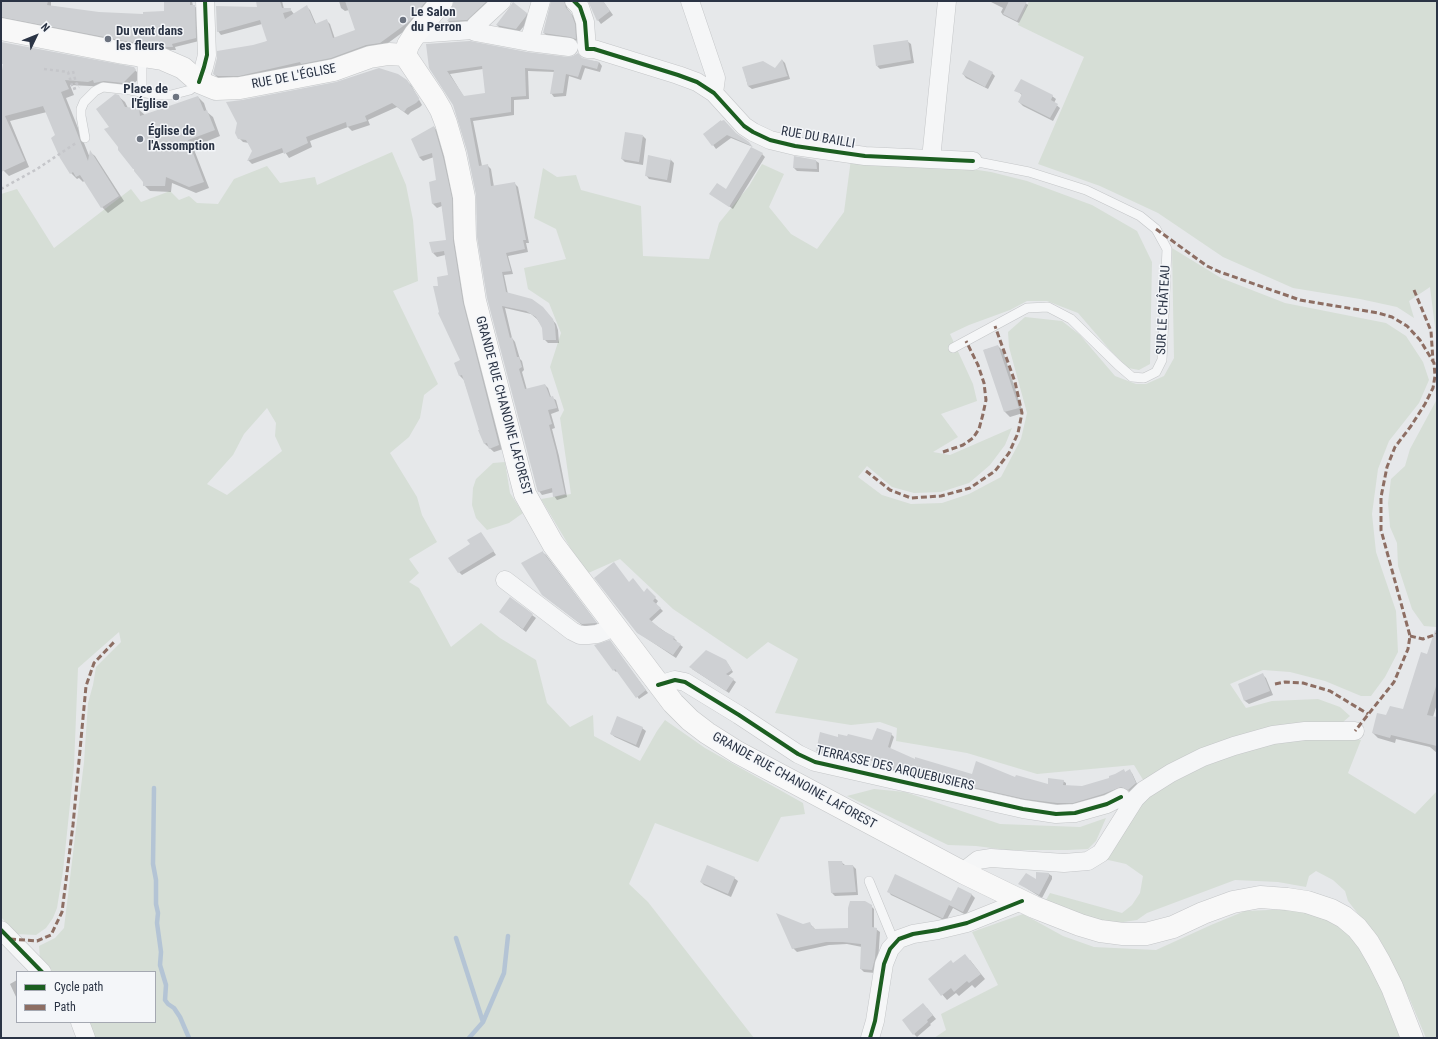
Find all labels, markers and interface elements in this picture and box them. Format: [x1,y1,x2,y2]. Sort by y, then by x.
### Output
place label: Le Salon du Perron [411,5,462,36]
marker: Le Salon du Perron [398,15,408,25]
north arrow [16,16,56,56]
text: N [38,21,52,34]
place label: Du vent dans les fleurs [116,24,183,55]
marker: Du vent dans les fleurs [103,34,113,44]
street label: RUE DE L'ÉGLISE [250,61,338,93]
place label: Place de l'Église [123,82,168,113]
marker: Place de l'Église [171,92,181,102]
place label: Église de l'Assomption [148,124,215,155]
street label: RUE DU BAILLI [780,124,856,152]
marker: Église de l'Assomption [135,134,145,144]
street label: SUR LE CHÂTEAU [1154,265,1174,355]
street label: GRANDE RUE CHANOINE LAFOREST [472,315,534,497]
street label: GRANDE RUE CHANOINE LAFOREST [709,729,879,833]
street label: TERRASSE DES ARQUEBUSIERS [815,743,975,795]
legend [16,971,156,1023]
text: Cycle path [54,980,103,994]
text: Path [54,1000,76,1014]

